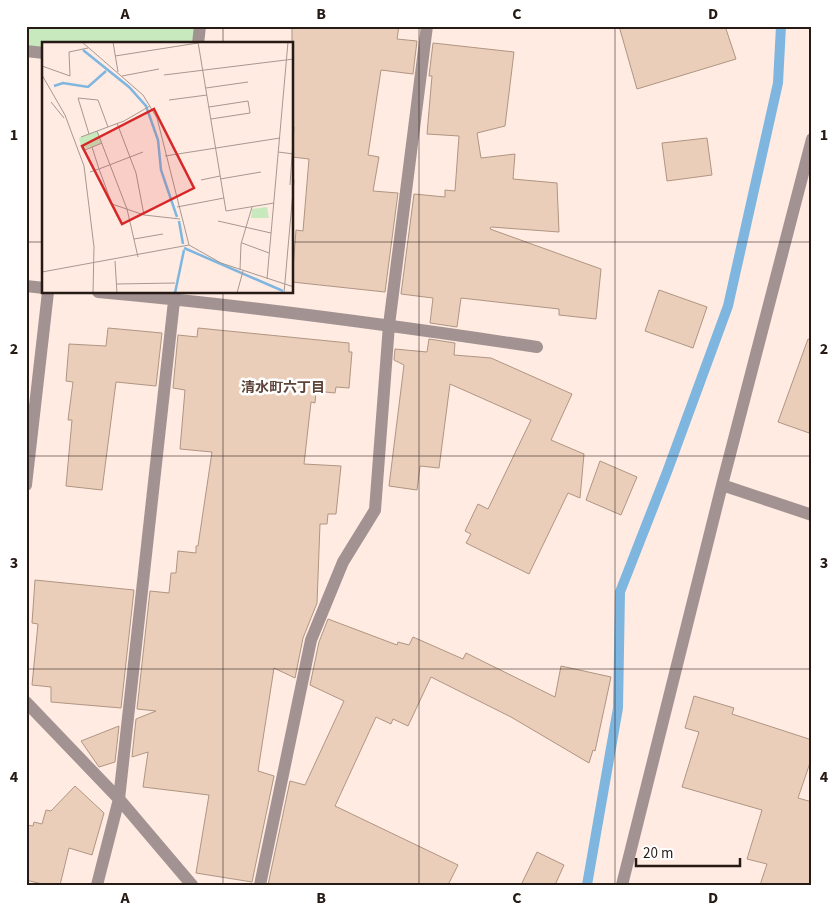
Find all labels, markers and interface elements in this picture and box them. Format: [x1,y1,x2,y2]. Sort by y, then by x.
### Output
text: A [119,3,130,25]
text: B [316,3,326,25]
text: C [512,3,522,25]
text: D [708,3,718,25]
inset map [42,42,294,294]
text: 1 [10,124,18,146]
text: 1 [820,124,828,146]
text: 2 [10,338,18,360]
text: 2 [820,338,828,360]
district label: 清水町六丁目 [241,378,325,398]
text: 3 [10,552,18,574]
text: 3 [820,552,828,574]
text: 4 [10,766,19,788]
text: 4 [820,766,829,788]
scale bar [636,836,739,868]
text: 20 m [643,843,673,864]
text: A [119,887,130,909]
text: B [316,887,326,909]
text: C [512,887,522,909]
text: D [708,887,718,909]

